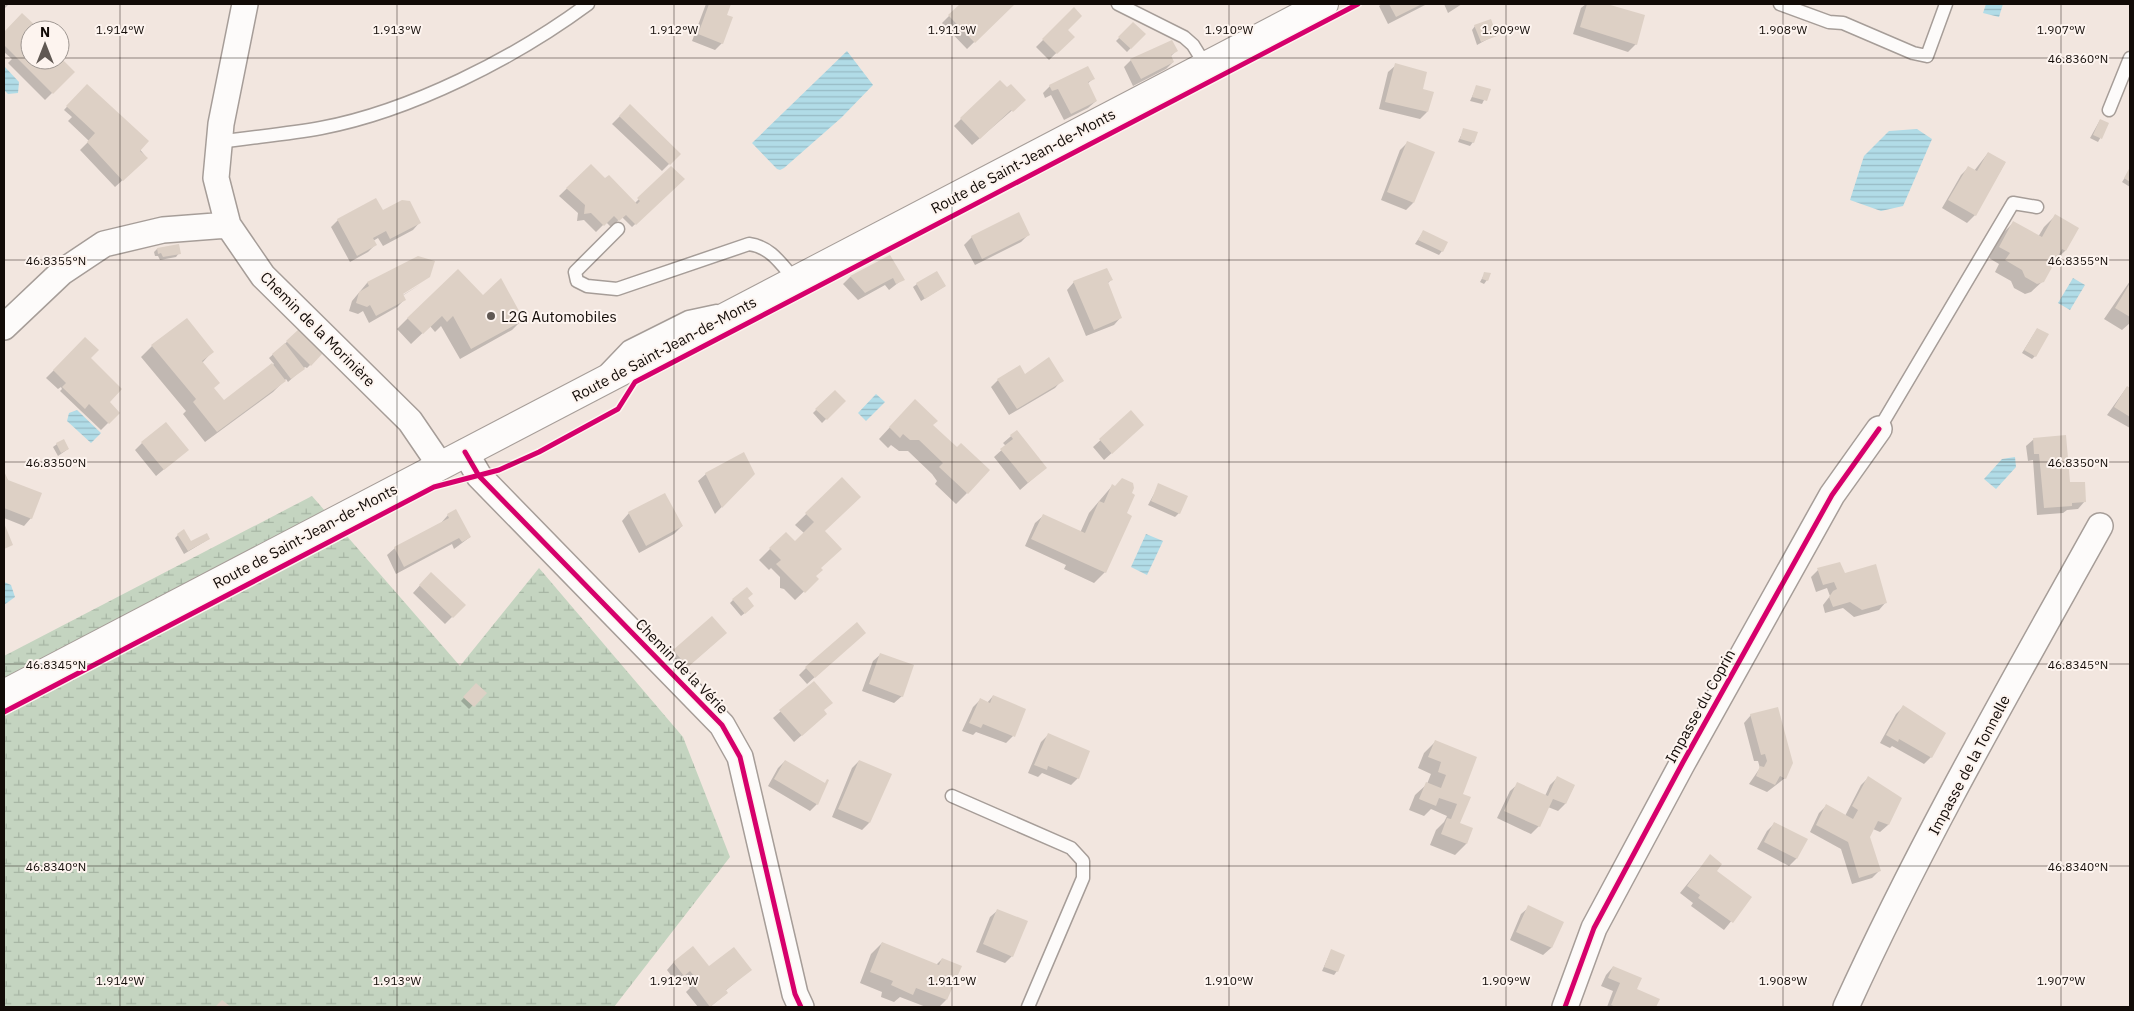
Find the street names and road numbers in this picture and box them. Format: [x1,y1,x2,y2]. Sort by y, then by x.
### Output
street label: Route de Saint-Jean-de-Monts [927,104,1119,218]
street label: Chemin de la Morinière [256,267,380,391]
street label: Route de Saint-Jean-de-Monts [568,292,760,406]
street label: Route de Saint-Jean-de-Monts [209,479,401,593]
street label: Chemin de la Vérie [632,614,732,718]
street label: Impasse du Coprin [1661,646,1739,766]
street label: Impasse de la Tonnelle [1924,692,2014,838]

